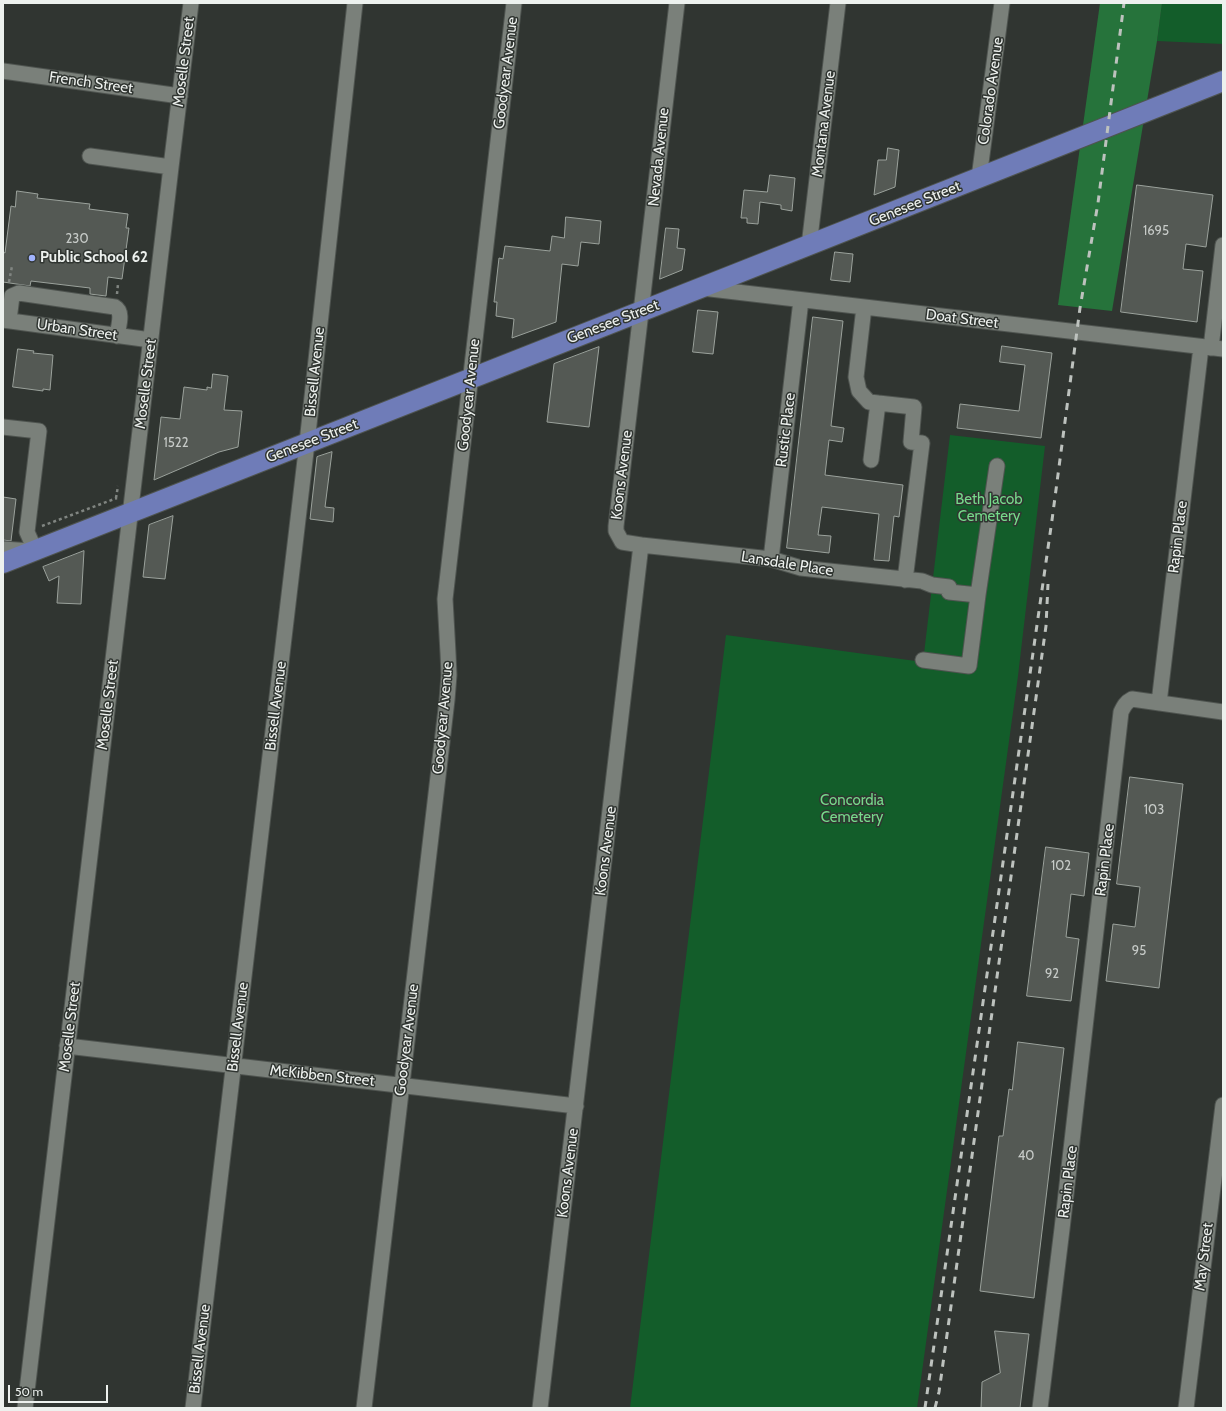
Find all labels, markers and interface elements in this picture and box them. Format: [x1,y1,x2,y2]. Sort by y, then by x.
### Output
street label: Moselle Street [170,16,198,108]
street label: Goodyear Avenue [490,16,522,130]
street label: Colorado Avenue [975,36,1007,146]
street label: French Street [48,68,134,98]
street label: Montana Avenue [809,70,839,178]
street label: Nevada Avenue [645,107,673,207]
street label: Genesee Street [867,177,963,231]
house number: 1695 [1143,223,1169,239]
house number: 230 [66,231,88,247]
place label: Public School 62 [40,249,148,267]
marker: Public School 62 [27,253,37,263]
street label: Genesee Street [564,296,662,348]
street label: Doat Street [925,306,999,332]
street label: Urban Street [36,315,118,345]
street label: Bissell Avenue [301,326,329,418]
street label: Moselle Street [132,338,160,430]
street label: Goodyear Avenue [454,338,484,452]
street label: Rustic Place [772,392,800,468]
street label: Genesee Street [263,415,361,467]
street label: Koons Avenue [608,429,636,521]
house number: 1522 [164,435,188,451]
park label: Beth Jacob Cemetery [955,491,1023,526]
street label: Rapin Place [1165,500,1191,574]
street label: Lansdale Place [740,548,834,580]
street label: Moselle Street [94,659,122,751]
street label: Bissell Avenue [262,660,290,752]
street label: Goodyear Avenue [429,661,457,775]
park label: Concordia Cemetery [820,792,884,827]
house number: 103 [1144,802,1164,818]
street label: Koons Avenue [592,805,620,897]
street label: Rapin Place [1092,823,1118,897]
house number: 102 [1051,858,1071,874]
house number: 95 [1132,943,1146,959]
house number: 92 [1045,966,1059,982]
street label: Moselle Street [56,981,84,1073]
street label: Bissell Avenue [224,981,252,1073]
street label: Goodyear Avenue [391,983,423,1097]
street label: McKibben Street [269,1062,375,1090]
street label: Koons Avenue [554,1127,582,1219]
street label: Rapin Place [1055,1145,1081,1219]
house number: 40 [1018,1148,1034,1164]
street label: May Street [1191,1222,1217,1292]
street label: Bissell Avenue [186,1303,214,1395]
scale bar [10,1377,110,1403]
text: 50 m [15,1384,43,1399]

